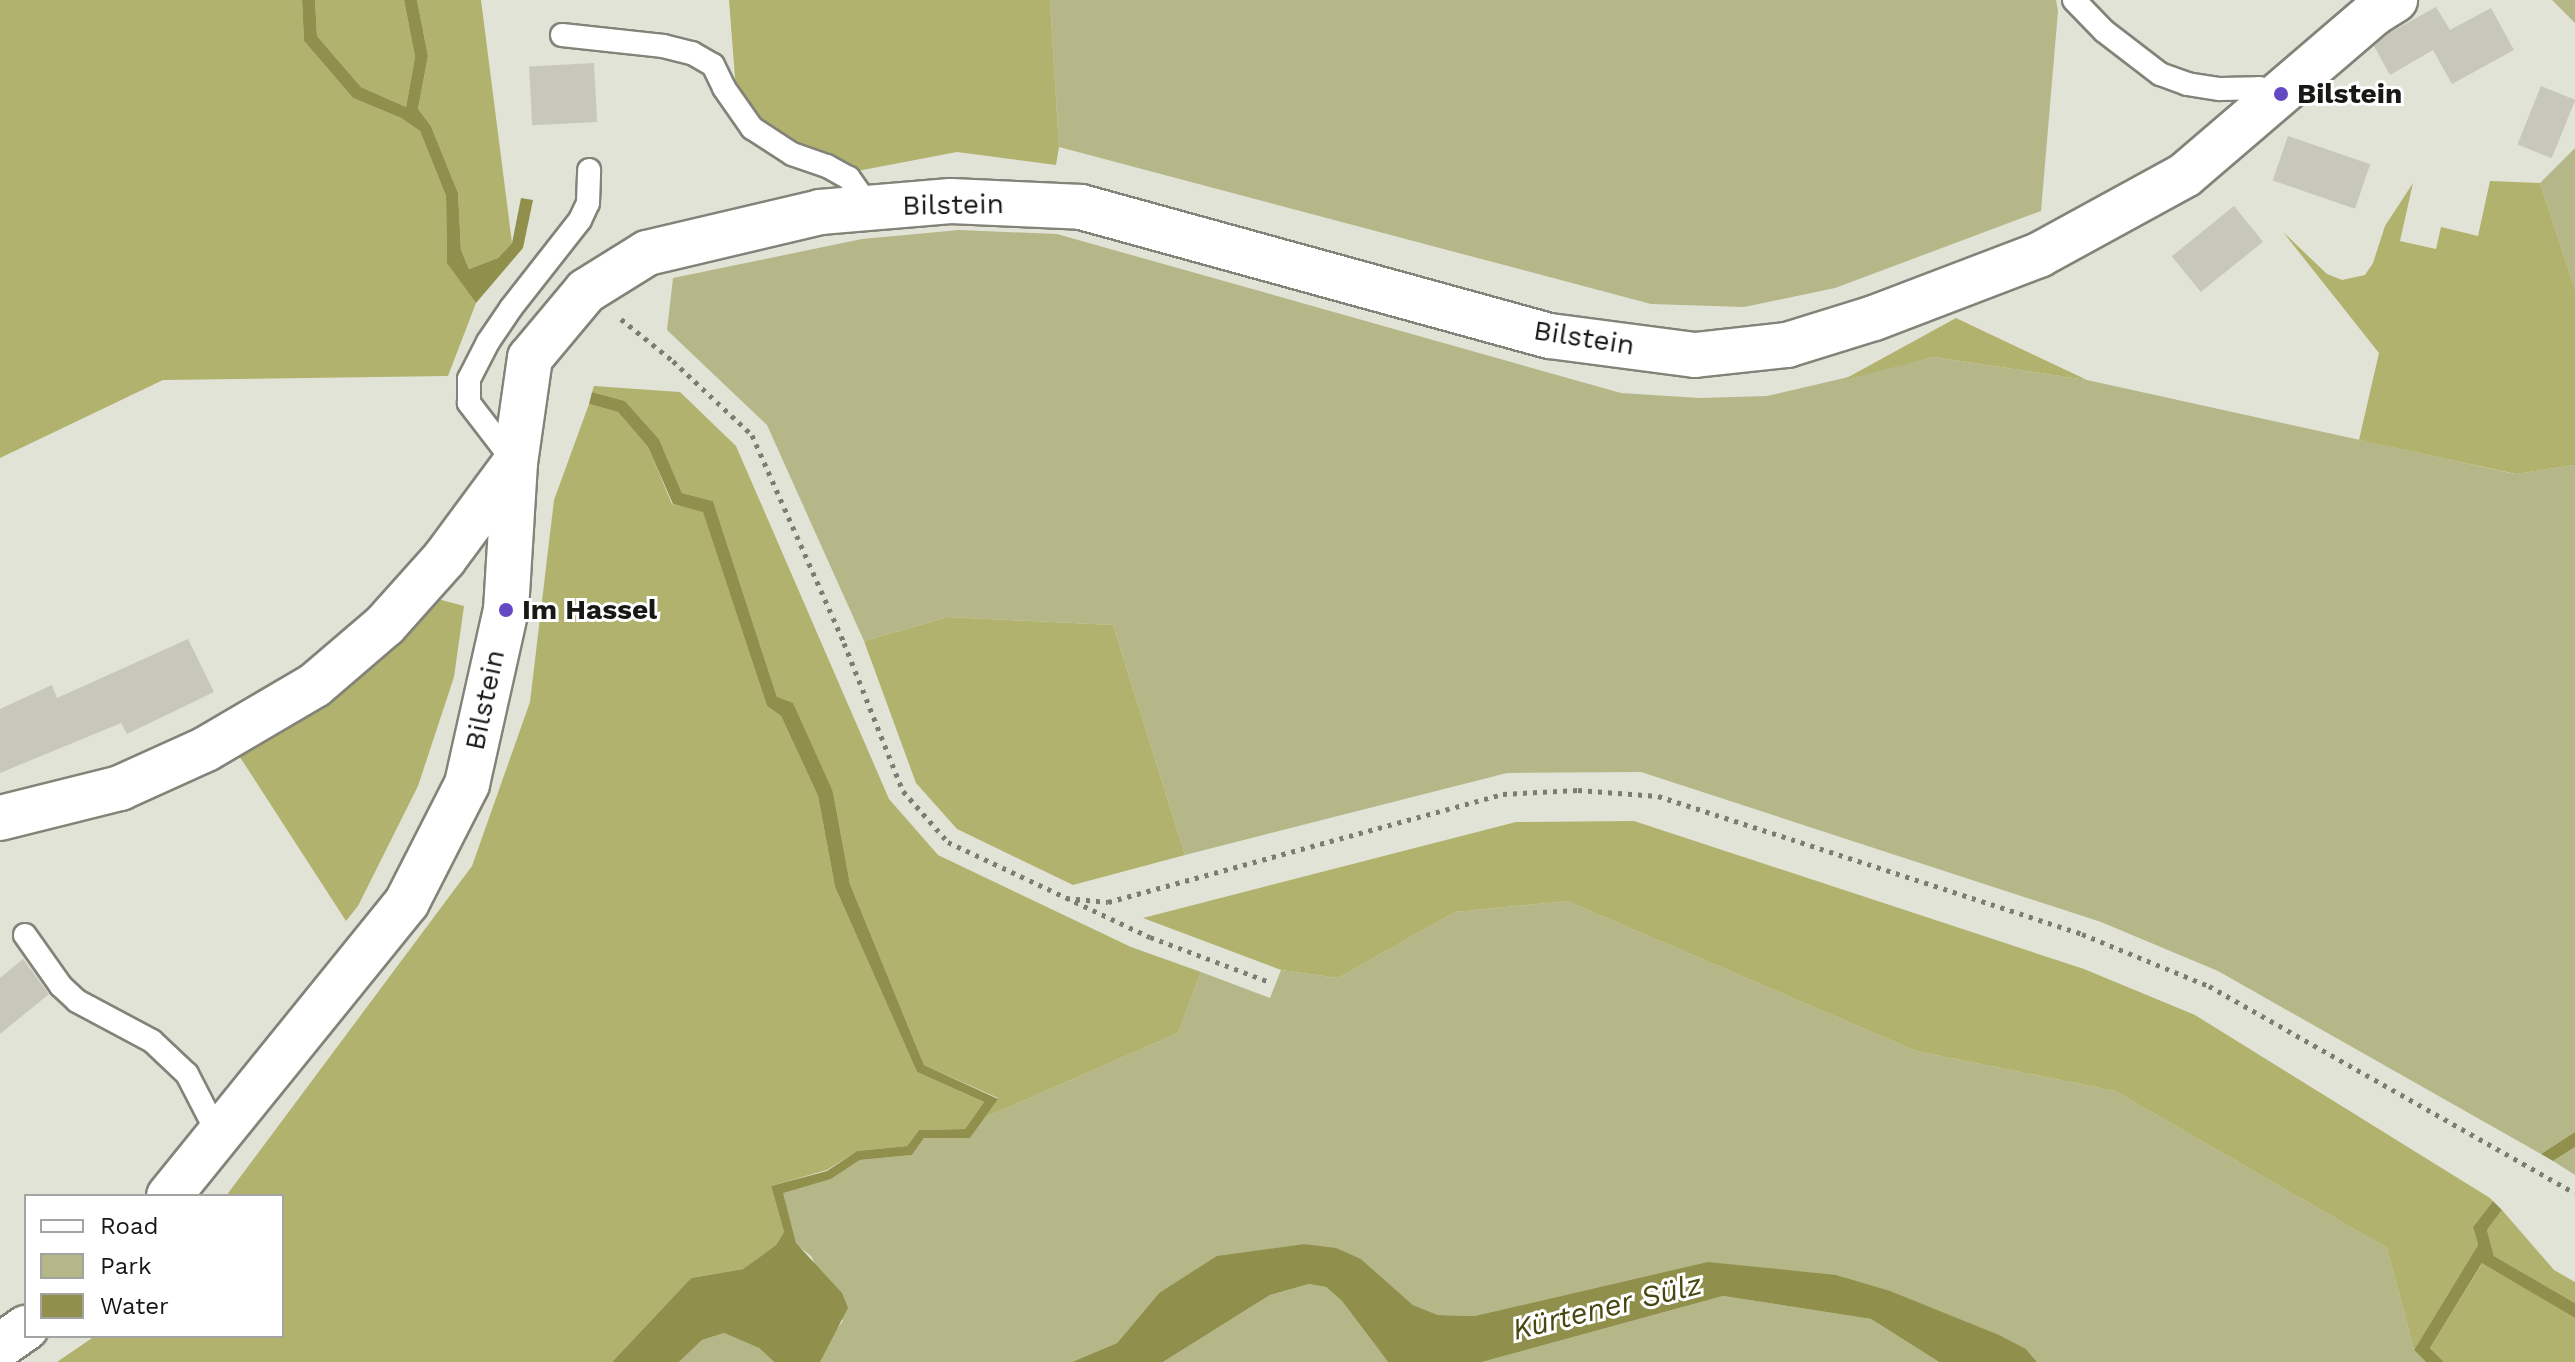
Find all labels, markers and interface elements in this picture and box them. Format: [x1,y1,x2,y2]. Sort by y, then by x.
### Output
place label: Bilstein [2297,77,2402,111]
marker: Bilstein [2272,85,2290,103]
street label: Bilstein [902,187,1004,223]
street label: Bilstein [1531,313,1637,363]
place label: Im Hassel [522,593,657,627]
marker: Im Hassel [497,601,515,619]
street label: Bilstein [458,647,512,753]
legend [24,1194,284,1338]
text: Road [100,1212,159,1240]
text: Park [100,1252,152,1280]
water label: Kürtener Sülz [1508,1266,1706,1348]
text: Water [100,1292,169,1320]

